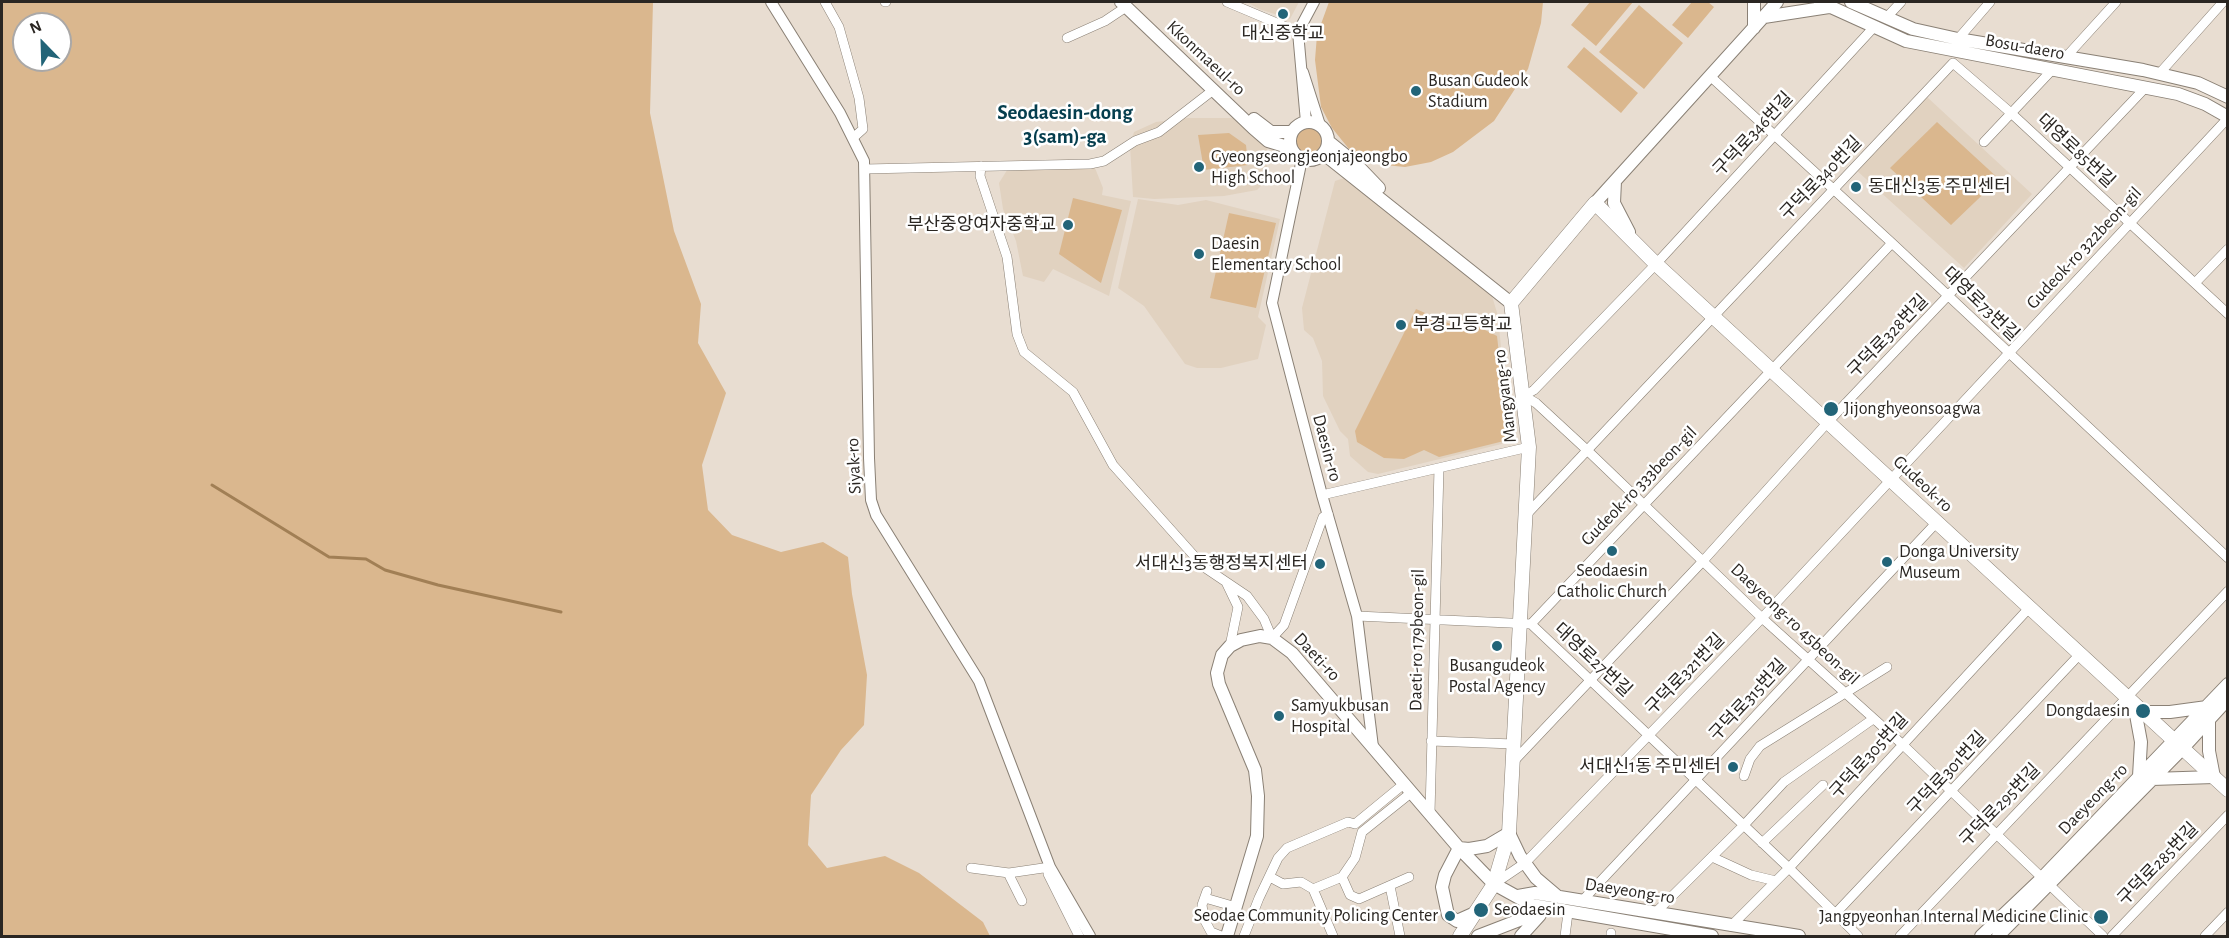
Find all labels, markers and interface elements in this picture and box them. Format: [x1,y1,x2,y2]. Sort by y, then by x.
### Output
marker: 대신중학교 [1276,7,1290,21]
north arrow [12,12,72,72]
street label: Kkonmaeul-ro [1162,16,1250,100]
text: N [28,18,44,37]
place label: 대신중학교 [1242,23,1324,45]
street label: Bosu-daero [1984,29,2066,65]
place label: Busan Gudeok Stadium [1428,70,1528,112]
marker: Busan Gudeok Stadium [1409,84,1423,98]
street label: 구덕로346번길 [1709,87,1797,181]
district label: Seodaesin-dong 3(sam)-ga [997,100,1133,150]
street label: 대영로85번길 [2032,109,2120,193]
street label: 구덕로340번길 [1776,132,1866,224]
place label: Gyeongseongjeonjajeongbo High School [1211,146,1408,188]
marker: Gyeongseongjeonjajeongbo High School [1192,160,1206,174]
place label: 동대신3동 주민센터 [1868,176,2011,198]
marker: 동대신3동 주민센터 [1849,180,1863,194]
street label: Gudeok-ro 322beon-gil [2022,182,2146,314]
place label: 부산중앙여자중학교 [907,214,1056,236]
marker: 부산중앙여자중학교 [1061,218,1075,232]
place label: Daesin Elementary School [1211,233,1341,276]
marker: Daesin Elementary School [1192,247,1206,261]
street label: 대영로73번길 [1938,262,2024,346]
street label: 구덕로328번길 [1843,290,1933,382]
place label: 부경고등학교 [1413,314,1512,336]
marker: 부경고등학교 [1394,318,1408,332]
street label: Mangyang-ro [1489,348,1521,444]
place label: Jijonghyeonsoagwa [1844,398,1981,420]
marker: Jijonghyeonsoagwa [1822,400,1840,418]
street label: Daesin-ro [1308,412,1346,484]
street label: Gudeok-ro 333beon-gil [1576,422,1702,550]
street label: Siyak-ro [842,437,866,495]
street label: Gudeok-ro [1889,451,1957,517]
place label: Donga University Museum [1899,541,2019,584]
marker: Seodaesin Catholic Church [1605,544,1619,558]
place label: 서대신3동행정복지센터 [1135,553,1308,575]
marker: Donga University Museum [1880,555,1894,569]
marker: 서대신3동행정복지센터 [1313,557,1327,571]
street label: Daeyeong-ro 45beon-gil [1726,559,1864,689]
place label: Seodaesin Catholic Church [1557,560,1667,602]
street label: Daeti-ro 179beon-gil [1405,569,1429,711]
street label: 대영로27번길 [1550,619,1636,701]
street label: Daeti-ro [1289,628,1345,686]
street label: 구덕로321번길 [1641,629,1729,719]
marker: Busangudeok Postal Agency [1490,639,1504,653]
place label: Busangudeok Postal Agency [1449,655,1545,698]
street label: 구덕로315번길 [1705,655,1791,745]
place label: Samyukbusan Hospital [1291,695,1389,738]
place label: Dongdaesin [2045,700,2130,722]
marker: Dongdaesin [2134,702,2152,720]
marker: Samyukbusan Hospital [1272,709,1286,723]
street label: 구덕로305번길 [1825,709,1913,803]
street label: 구덕로301번길 [1903,727,1991,819]
place label: 서대신1동 주민센터 [1579,756,1721,778]
street label: 구덕로295번길 [1955,759,2045,851]
street label: Daeyeong-ro [2054,759,2132,839]
marker: 서대신1동 주민센터 [1726,760,1740,774]
street label: 구덕로285번길 [2113,818,2203,910]
street label: Daeyeong-ro [1583,873,1677,909]
place label: Seodaesin [1494,899,1565,921]
marker: Seodaesin [1472,901,1490,919]
place label: Seodae Community Policing Center [1194,905,1438,927]
place label: Jangpyeonhan Internal Medicine Clinic [1819,906,2088,928]
marker: Jangpyeonhan Internal Medicine Clinic [2092,908,2110,926]
marker: Seodae Community Policing Center [1443,909,1457,923]

